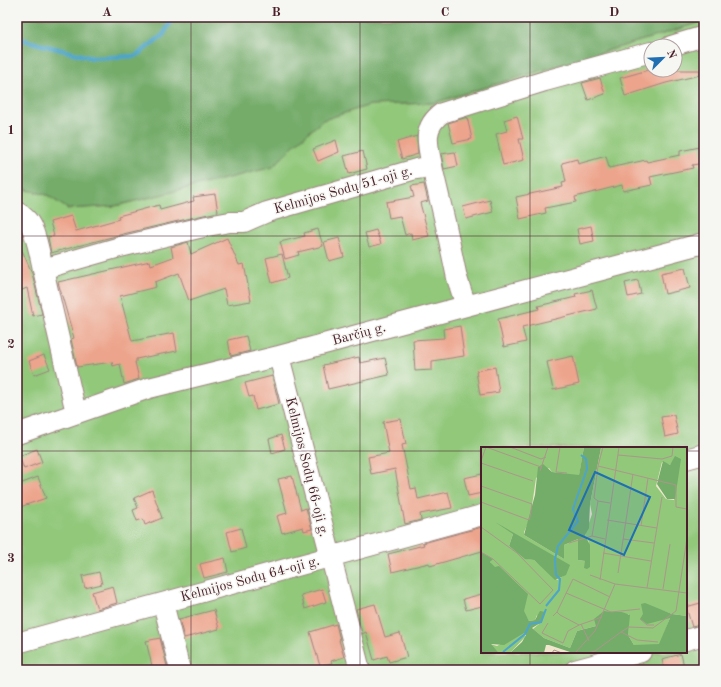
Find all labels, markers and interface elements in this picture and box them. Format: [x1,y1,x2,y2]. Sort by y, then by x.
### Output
text: A [102,6,112,19]
text: B [271,6,281,19]
text: C [441,6,449,19]
text: D [609,6,619,19]
north arrow [643,38,683,78]
text: N [664,48,678,61]
text: 1 [7,124,15,137]
street label: Kelmijos Sodų 51-oji g. [272,163,414,217]
street label: Barčių g. [331,320,387,348]
text: 2 [7,338,15,351]
street label: Kelmijos Sodų 66-oji g. [283,396,331,538]
inset map [481,447,687,653]
text: 3 [7,552,15,565]
street label: Kelmijos Sodų 64-oji g. [179,554,321,604]

